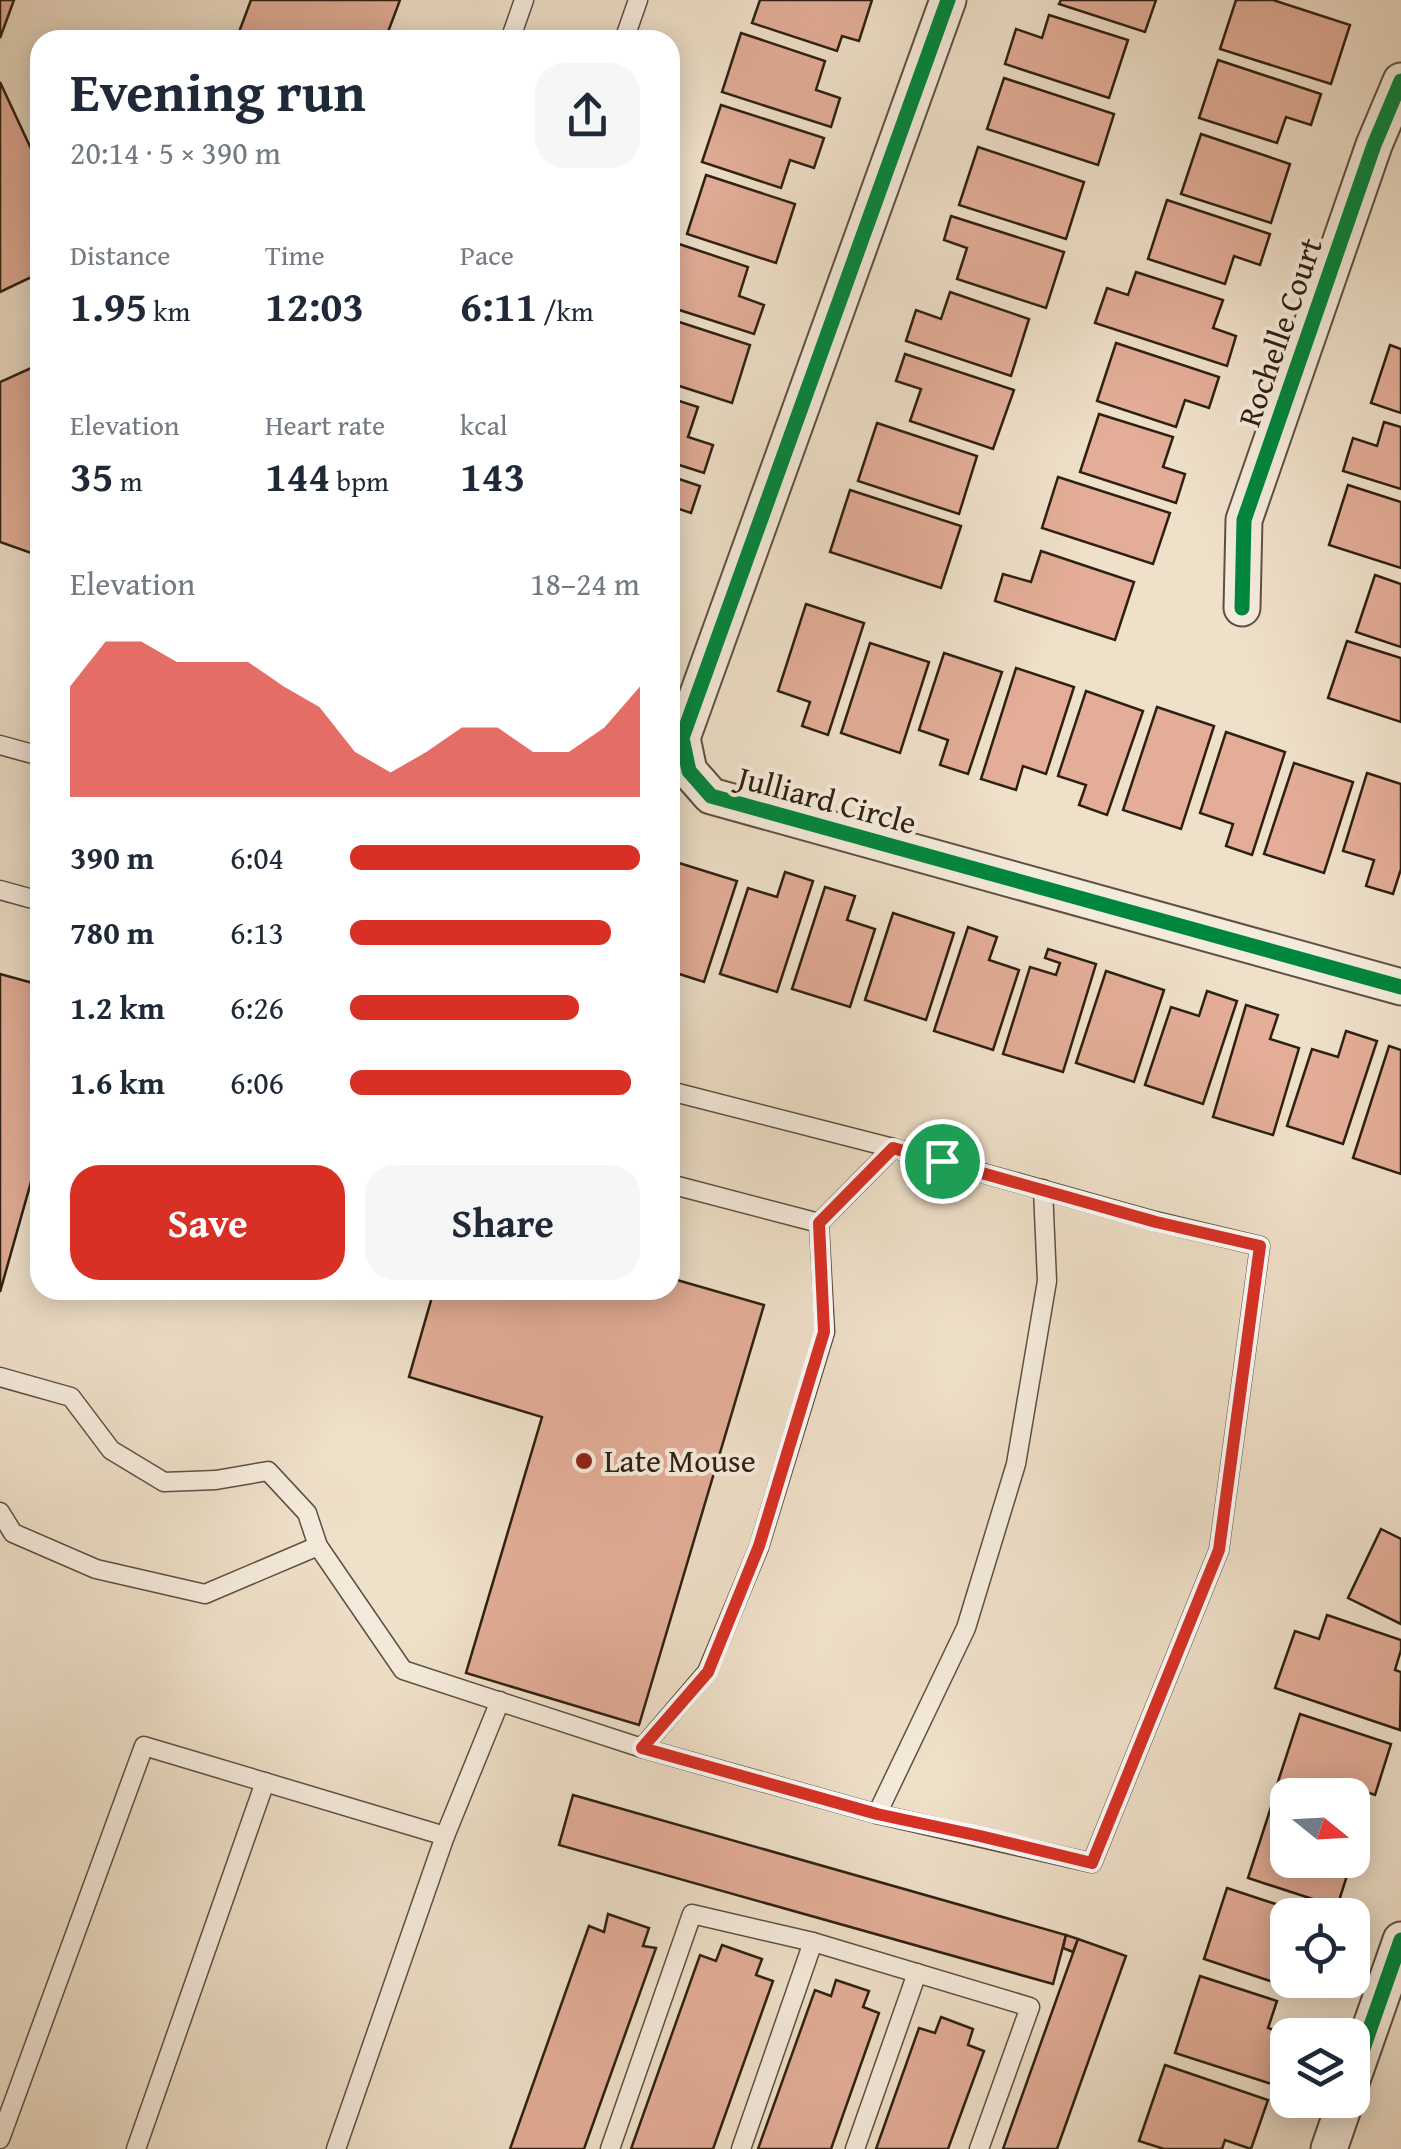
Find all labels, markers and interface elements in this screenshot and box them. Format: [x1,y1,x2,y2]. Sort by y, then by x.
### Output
text: Evening run [70,51,366,131]
button: share [535,63,640,168]
text: 20:14 · 5 × 390 m [70,129,281,176]
street label: Rochelle Court [1225,231,1334,433]
text: Distance [70,234,170,275]
text: Time [265,234,325,275]
text: Pace [460,234,514,275]
text: 1.95 [70,275,147,336]
text: 12:03 [265,275,364,336]
text: 6:11 [460,275,537,336]
text: km [147,290,190,331]
text: /km [537,290,594,331]
text: Elevation [70,404,180,445]
text: Heart rate [265,404,385,445]
text: kcal [460,404,508,445]
text: 35 [70,445,114,506]
text: 144 [265,445,330,506]
text: 143 [460,445,525,506]
text: m [114,460,143,501]
text: bpm [330,460,389,501]
text: Elevation [70,560,195,607]
text: 18–24 m [530,560,640,607]
street label: Julliard Circle [729,752,922,846]
text: 390 m [70,834,154,881]
text: 6:04 [230,834,284,881]
text: 780 m [70,909,154,956]
text: 6:13 [230,909,284,956]
text: 1.2 km [70,984,165,1031]
text: 6:26 [230,984,284,1031]
text: 1.6 km [70,1059,165,1106]
text: 6:06 [230,1059,284,1106]
pin [900,1119,985,1204]
icon: arrive [915,1134,970,1189]
button: Save [70,1165,345,1280]
button: Share [365,1165,640,1280]
place label: Late Mouse [604,1437,756,1484]
marker: Late Mouse [573,1450,595,1472]
north arrow [1270,1778,1370,1878]
map controls [1270,1778,1370,2118]
button: locate [1270,1898,1370,1998]
button: layers [1270,2018,1370,2118]

